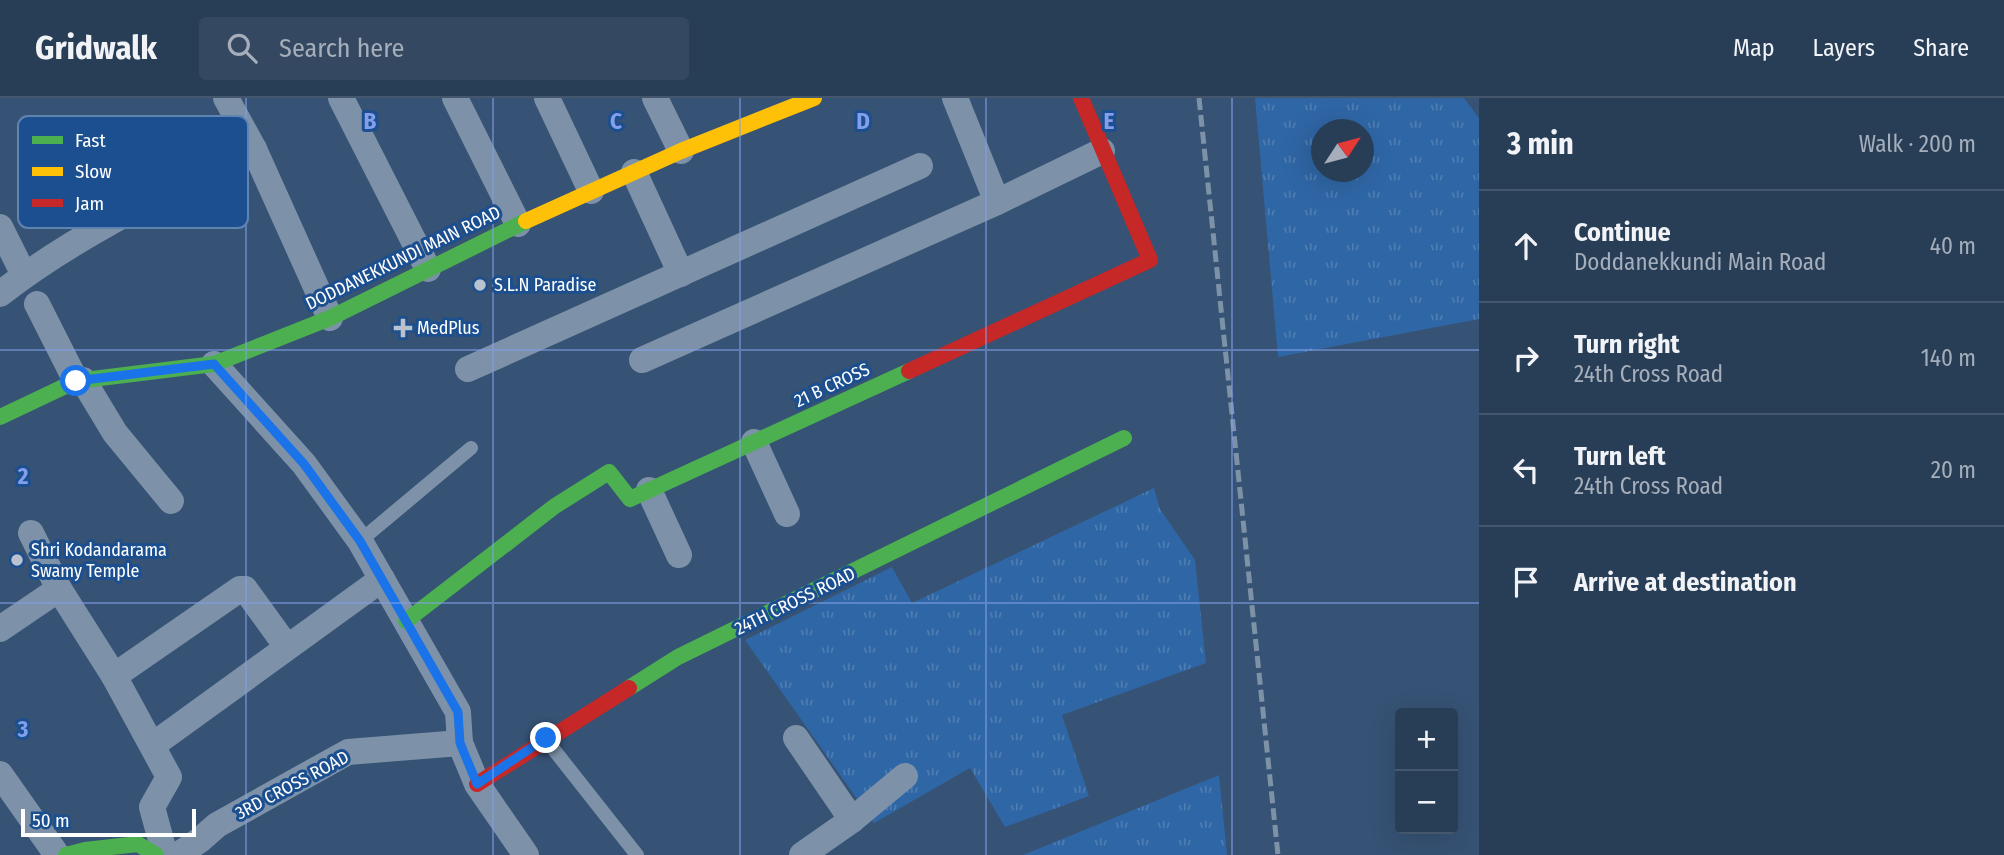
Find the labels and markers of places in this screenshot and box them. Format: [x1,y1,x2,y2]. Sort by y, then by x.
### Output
place label: S.L.N Paradise [494,274,596,296]
marker: S.L.N Paradise [472,277,488,293]
place label: MedPlus [417,317,480,339]
marker: MedPlus [395,320,411,336]
place label: Shri Kodandarama Swamy Temple [31,539,167,582]
marker: Shri Kodandarama Swamy Temple [9,552,25,568]

